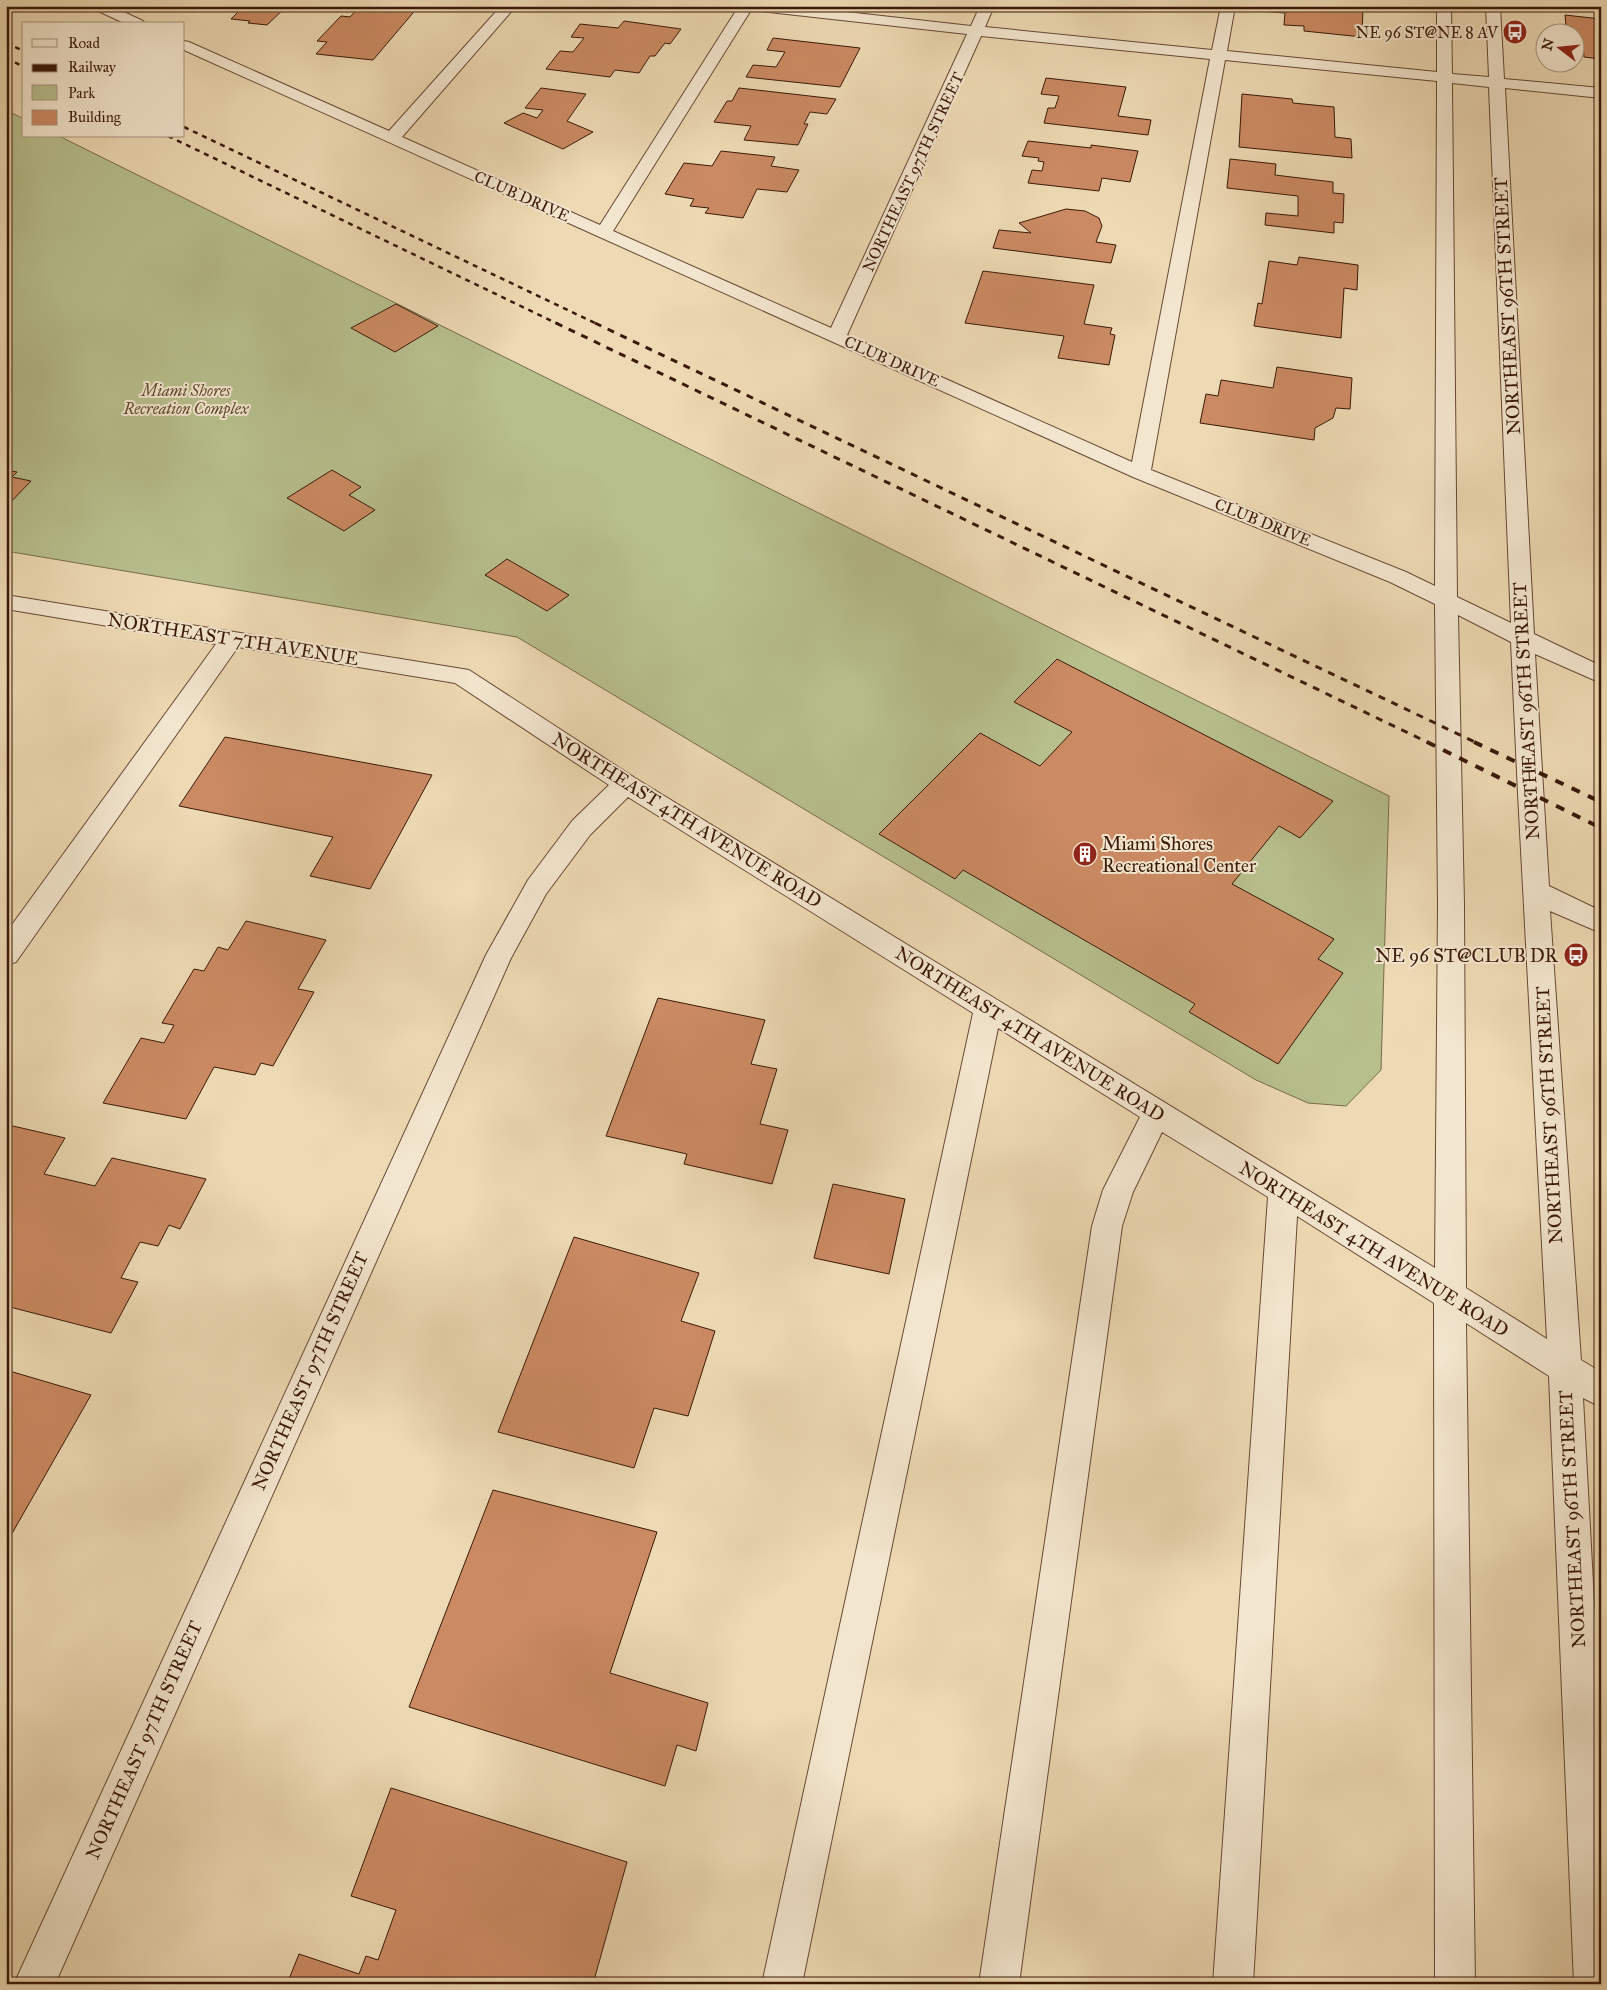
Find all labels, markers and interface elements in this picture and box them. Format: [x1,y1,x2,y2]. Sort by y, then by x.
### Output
bus stop icon: NE 96 ST@NE 8 AV [1502,19,1528,45]
legend [22,22,185,138]
north arrow [1534,22,1584,72]
place label: NE 96 ST@NE 8 AV [1356,23,1499,42]
text: Road [68,34,100,52]
text: N [1538,36,1558,53]
text: Railway [68,58,117,76]
street label: NORTHEAST 97TH STREET [858,69,968,275]
text: Park [68,84,95,102]
text: Building [68,108,122,126]
street label: CLUB DRIVE [471,167,573,225]
street label: NORTHEAST 96TH STREET [1489,176,1525,436]
street label: CLUB DRIVE [841,332,943,390]
park label: Miami Shores Recreation Complex [122,381,250,419]
street label: CLUB DRIVE [1212,494,1314,550]
street label: NORTHEAST 96TH STREET [1508,581,1544,841]
street label: NORTHEAST 7TH AVENUE [106,608,361,670]
street label: NORTHEAST 4TH AVENUE ROAD [548,727,826,913]
place label: Miami Shores Recreational Center [1102,832,1257,877]
building icon: Miami Shores Recreational Center [1072,841,1098,867]
street label: NORTHEAST 4TH AVENUE ROAD [891,941,1169,1127]
bus stop icon: NE 96 ST@CLUB DR [1563,942,1589,968]
place label: NE 96 ST@CLUB DR [1375,944,1559,967]
street label: NORTHEAST 96TH STREET [1531,985,1567,1245]
street label: NORTHEAST 4TH AVENUE ROAD [1235,1156,1513,1342]
street label: NORTHEAST 97TH STREET [247,1248,373,1494]
street label: NORTHEAST 96TH STREET [1554,1389,1590,1649]
street label: NORTHEAST 97TH STREET [81,1617,207,1863]

